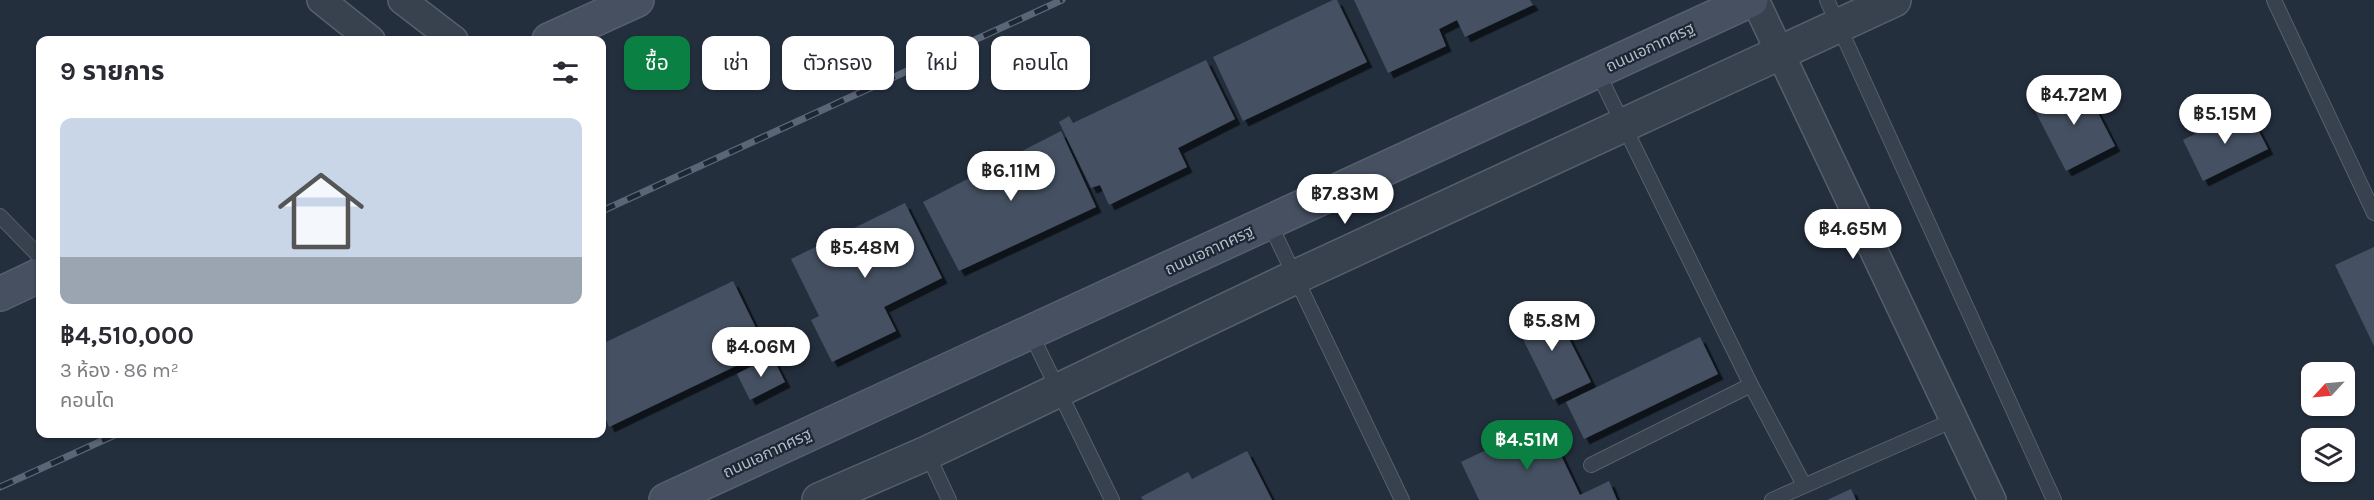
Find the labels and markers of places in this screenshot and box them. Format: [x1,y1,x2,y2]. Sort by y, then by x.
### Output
pin: ฿4.72M [2025,75,2123,126]
pin: ฿5.15M [2176,94,2274,145]
pin: ฿6.11M [962,151,1060,202]
pin: ฿7.83M [1296,174,1394,225]
pin: ฿4.65M [1804,209,1902,260]
pin: ฿5.48M [816,228,914,279]
pin: ฿5.8M [1510,301,1594,352]
pin: ฿4.06M [712,327,810,378]
pin: ฿4.51M [1478,420,1576,471]

